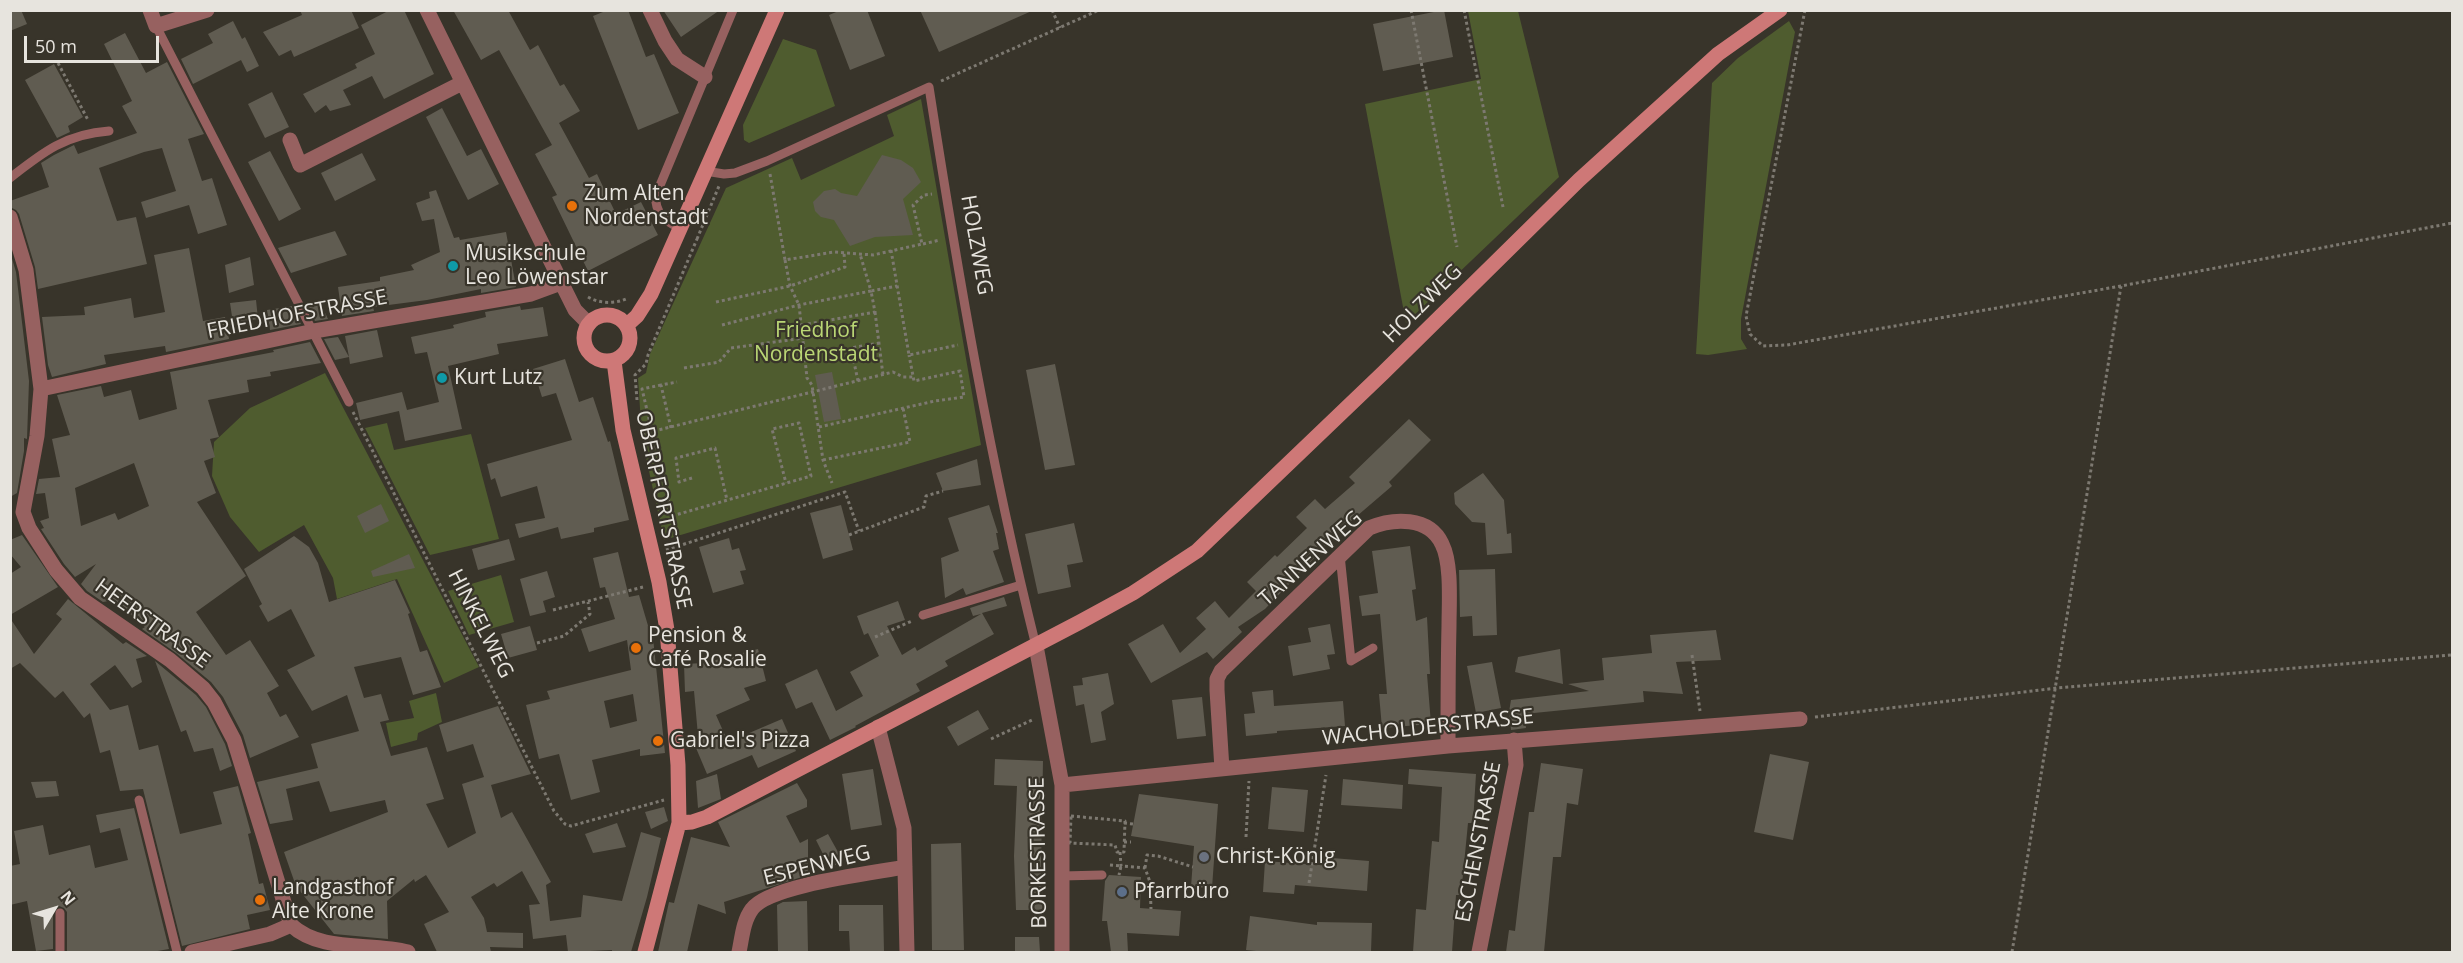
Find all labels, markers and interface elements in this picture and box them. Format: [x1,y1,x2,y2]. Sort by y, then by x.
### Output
scale bar [27,24,162,62]
text: 50 m [35,34,77,58]
place label: Zum Alten Nordenstadt [584,181,708,231]
street label: HOLZWEG [955,193,997,297]
marker: Zum Alten Nordenstadt [565,199,579,213]
place label: Musikschule Leo Löwenstar [465,241,608,291]
marker: Musikschule Leo Löwenstar [446,259,460,273]
street label: HOLZWEG [1378,259,1468,349]
street label: FRIEDHOFSTRASSE [205,285,389,345]
park label: Friedhof Nordenstadt [754,318,878,368]
place label: Kurt Lutz [454,365,542,391]
marker: Kurt Lutz [435,371,449,385]
street label: OBERPFORTSTRASSE [630,408,696,612]
street label: TANNENWEG [1254,506,1368,612]
street label: HINKELWEG [442,565,518,683]
street label: HEERSTRASSE [90,574,214,674]
place label: Pension & Café Rosalie [648,623,767,673]
marker: Pension & Café Rosalie [629,641,643,655]
street label: WACHOLDERSTRASSE [1321,704,1535,752]
place label: Gabriel's Pizza [670,728,810,754]
marker: Gabriel's Pizza [651,734,665,748]
street label: ESCHENSTRASSE [1451,759,1507,925]
street label: BORKESTRASSE [1025,777,1053,929]
street label: ESPENWEG [761,841,873,891]
place label: Christ-König [1216,844,1335,870]
marker: Christ-König [1197,850,1211,864]
place label: Landgasthof Alte Krone [272,875,393,925]
north arrow [24,879,84,939]
place label: Pfarrbüro [1134,879,1229,905]
marker: Pfarrbüro [1115,885,1129,899]
text: N [56,886,81,910]
marker: Landgasthof Alte Krone [253,893,267,907]

